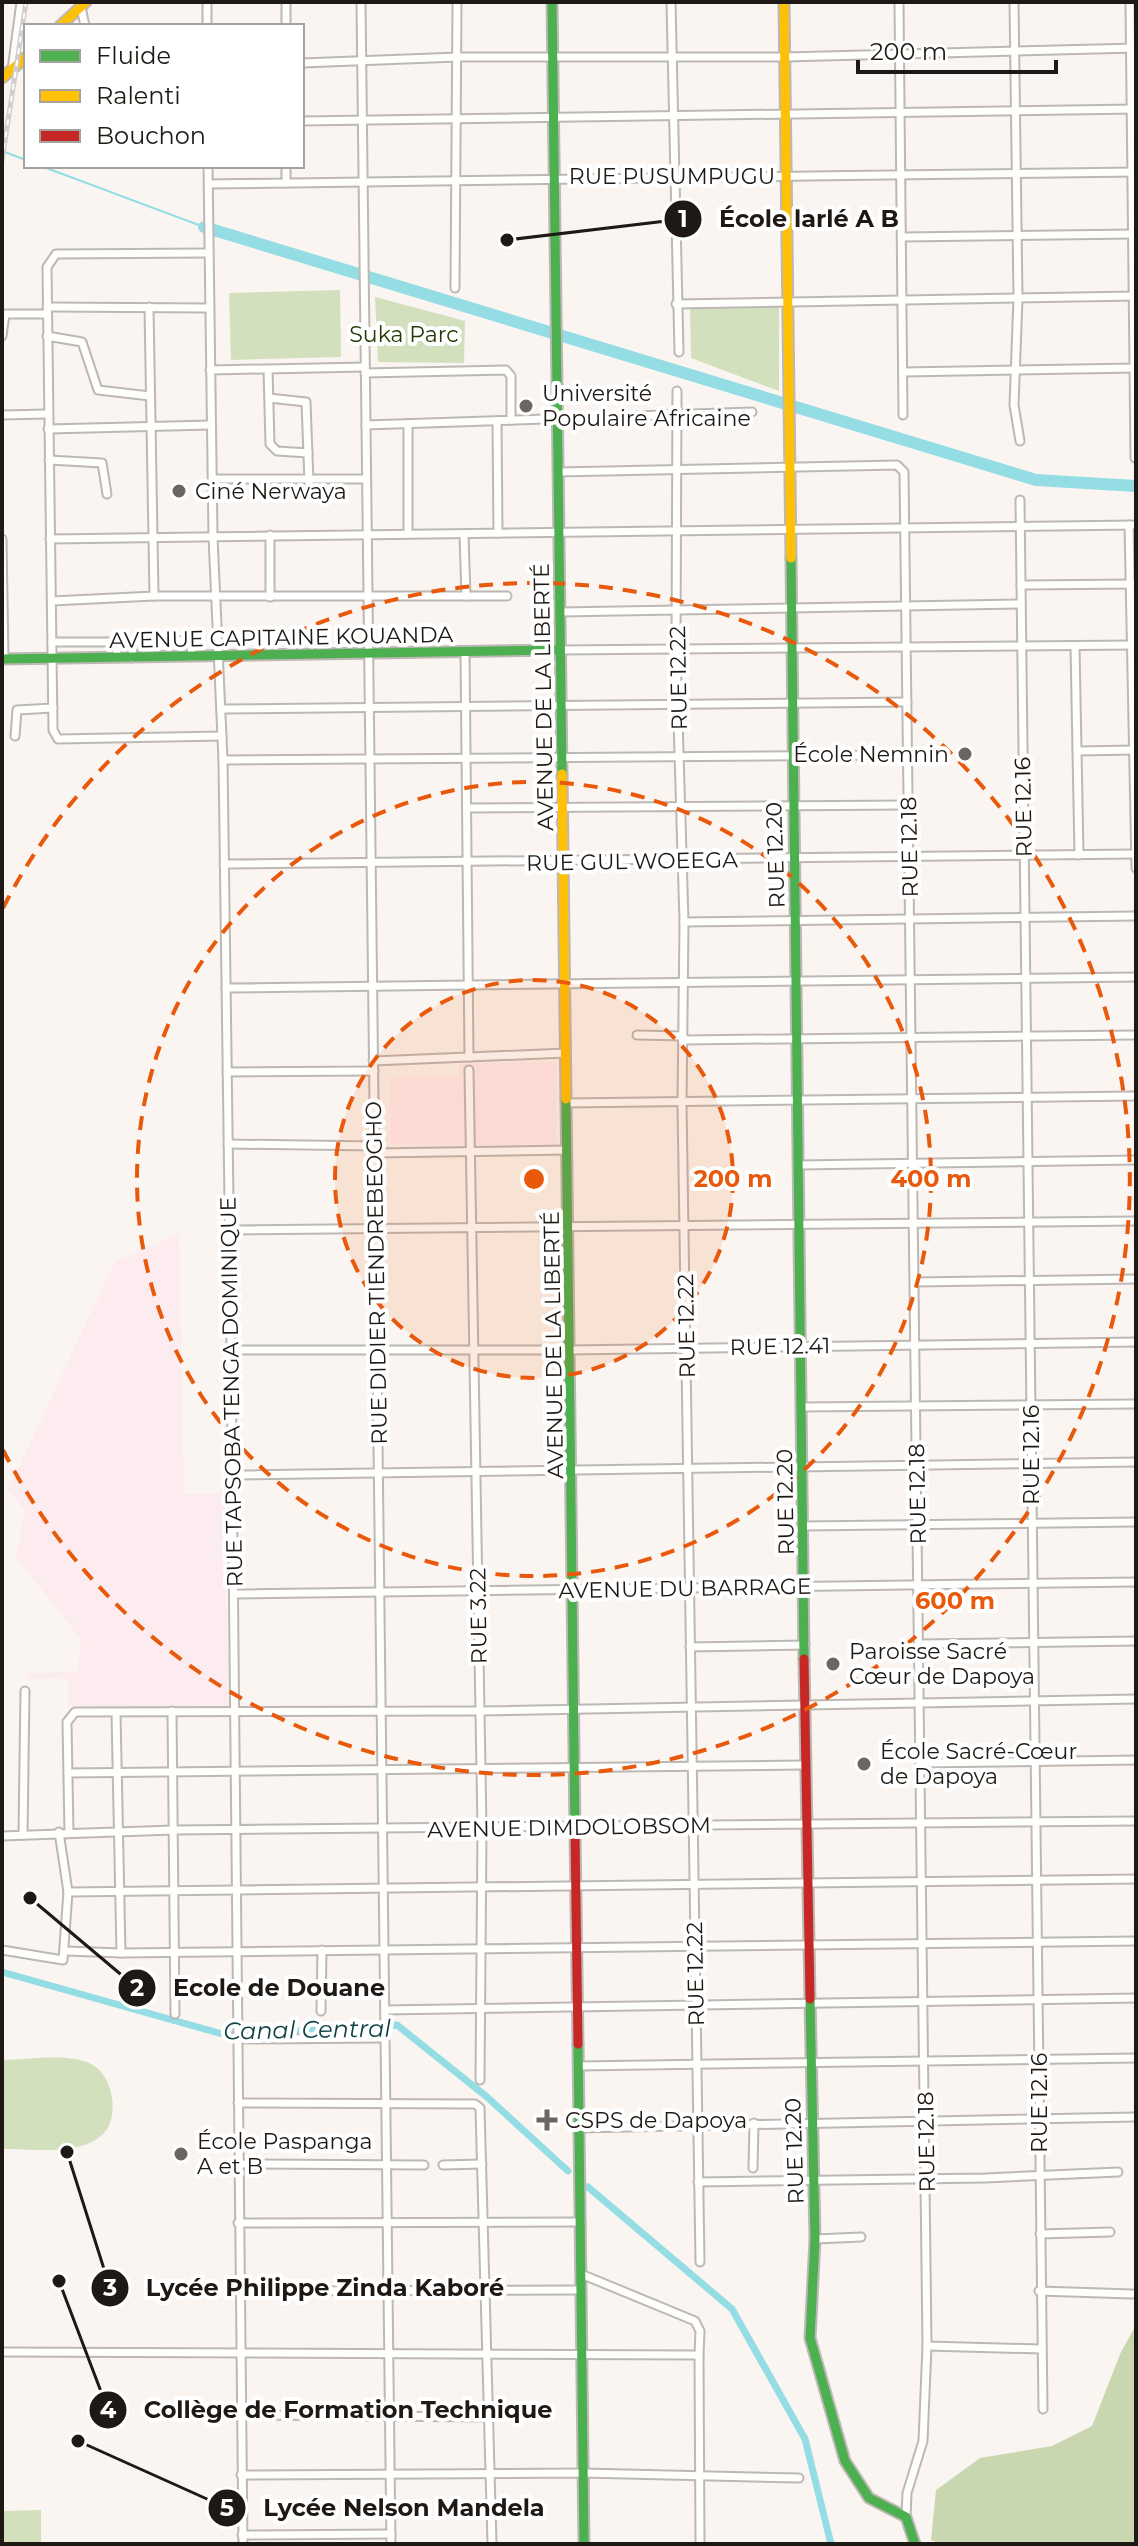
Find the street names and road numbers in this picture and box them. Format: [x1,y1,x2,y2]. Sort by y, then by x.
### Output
street label: RUE PUSUMPUGU [569,163,775,190]
street label: AVENUE DE LA LIBERTÉ [528,563,559,831]
street label: AVENUE CAPITAINE KOUANDA [109,621,453,654]
street label: RUE 12.22 [664,626,693,730]
street label: RUE 12.16 [1009,757,1038,857]
street label: RUE 12.18 [895,796,924,898]
street label: RUE 12.20 [760,801,791,909]
street label: RUE GUL WOEEGA [526,846,738,877]
street label: RUE DIDIER TIENDREBEOGHO [360,1101,393,1445]
street label: RUE TAPSOBA TENGA DOMINIQUE [215,1197,248,1587]
street label: AVENUE DE LA LIBERTÉ [538,1211,569,1479]
street label: RUE 12.22 [672,1274,701,1378]
street label: RUE 12.41 [729,1332,831,1361]
street label: RUE 12.16 [1018,1405,1045,1505]
street label: RUE 12.18 [903,1443,932,1545]
street label: RUE 12.20 [771,1449,800,1555]
street label: RUE 3.22 [464,1568,493,1664]
street label: AVENUE DU BARRAGE [558,1573,812,1604]
street label: AVENUE DIMDOLOBSOM [427,1812,711,1843]
street label: RUE 12.22 [681,1922,710,2026]
street label: RUE 12.16 [1026,2053,1053,2153]
street label: RUE 12.18 [912,2091,941,2193]
street label: RUE 12.20 [779,2097,810,2205]

